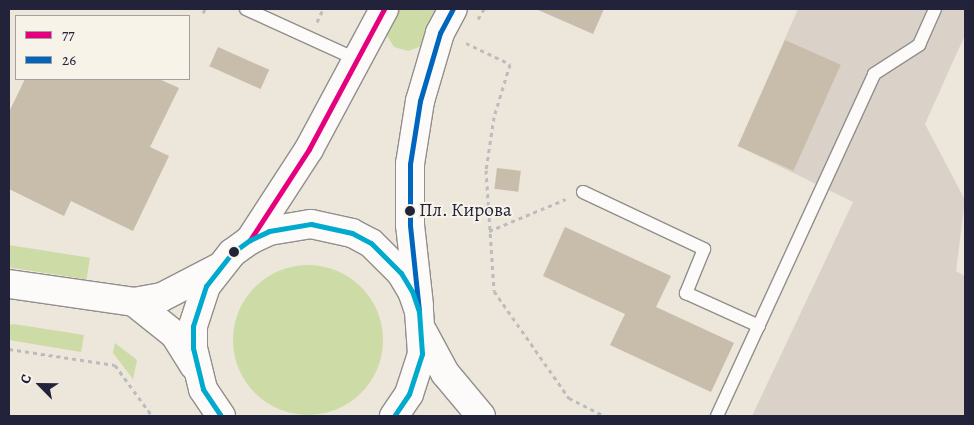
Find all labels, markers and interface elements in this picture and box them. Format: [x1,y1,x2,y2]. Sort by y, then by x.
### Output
legend [15,15,190,80]
text: 77 [62,25,75,45]
text: 26 [62,50,76,70]
place label: Пл. Кирова [419,200,512,222]
marker: Пл. Кирова [405,206,415,216]
unlabelled marker [229,247,239,257]
north arrow [15,360,65,410]
text: С [15,371,36,387]

